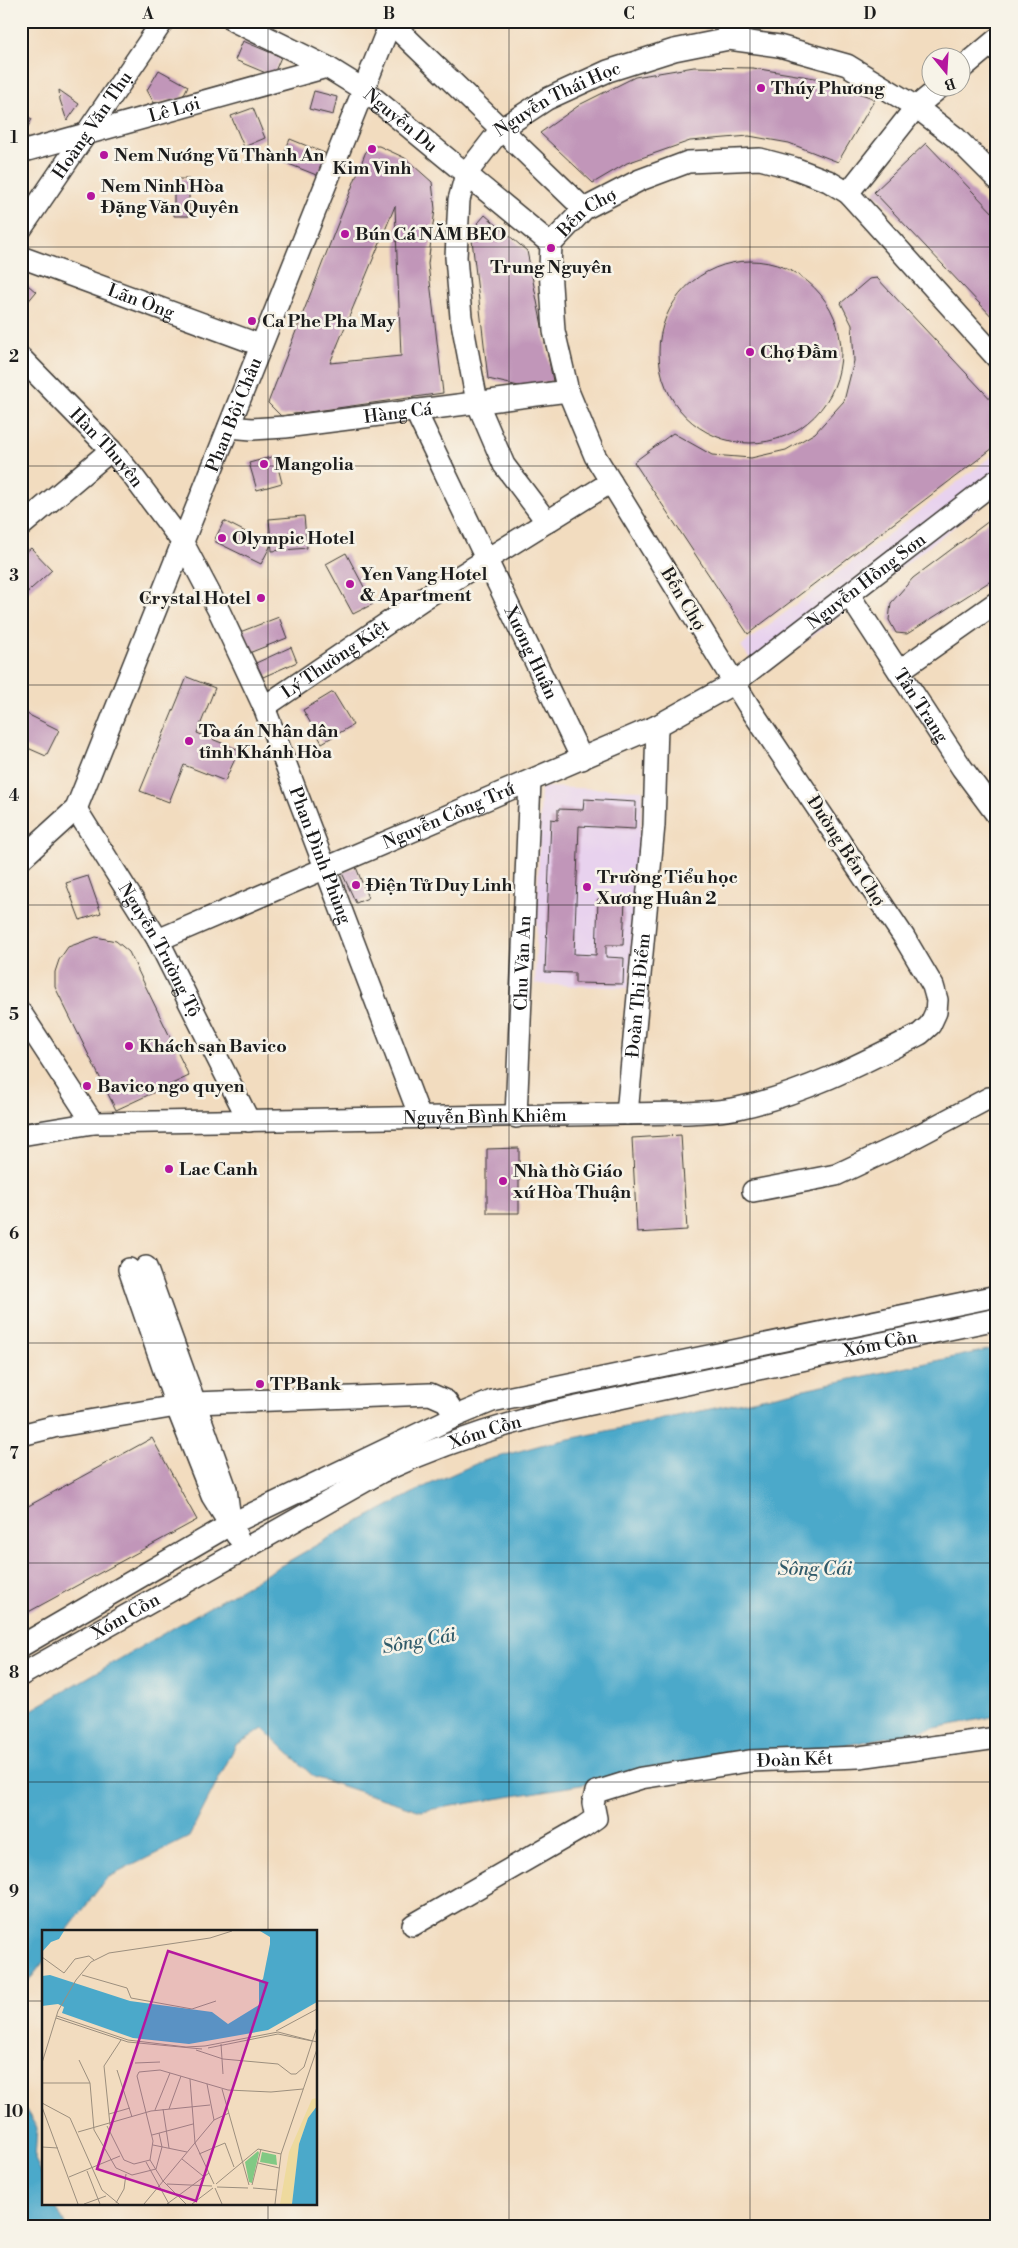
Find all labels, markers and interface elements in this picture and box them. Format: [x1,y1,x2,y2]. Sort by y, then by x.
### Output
text: A [141,4,154,24]
text: B [383,4,395,24]
text: C [623,4,635,24]
text: D [864,4,877,24]
north arrow [920,48,970,98]
street label: Nguyễn Thái Học [490,56,623,142]
street label: Hoàng Văn Thụ [47,66,137,183]
text: B [942,73,957,94]
place label: Thúy Phương [771,77,885,100]
marker: Thúy Phương [755,82,767,94]
street label: Nguyễn Du [359,83,443,158]
street label: Lê Lợi [146,91,203,128]
text: 1 [10,128,18,148]
marker: Kim Vinh [366,143,378,155]
place label: Nem Nướng Vũ Thành An [114,144,324,167]
marker: Nem Nướng Vũ Thành An [98,149,110,161]
place label: Kim Vinh [333,157,411,180]
place label: Nem Ninh Hòa Đặng Văn Quyên [100,175,239,219]
street label: Bến Chợ [551,183,620,243]
marker: Nem Ninh Hòa Đặng Văn Quyên [85,190,97,202]
place label: Bún Cá NĂM BEO [355,223,506,246]
marker: Bún Cá NĂM BEO [339,228,351,240]
marker: Trung Nguyên [545,242,557,254]
place label: Trung Nguyên [490,256,612,279]
street label: Lãn Ông [104,278,178,324]
place label: Ca Phe Pha May [262,310,396,333]
marker: Ca Phe Pha May [246,315,258,327]
place label: Chợ Đầm [760,341,839,364]
marker: Chợ Đầm [744,346,756,358]
text: 2 [9,347,19,367]
street label: Phan Bội Châu [200,353,267,475]
street label: Hàng Cá [362,397,434,428]
street label: Hàn Thuyên [65,403,149,492]
place label: Mangolia [274,453,354,476]
marker: Mangolia [258,458,270,470]
place label: Olympic Hotel [232,527,355,550]
street label: Nguyễn Hồng Sơn [802,528,931,634]
marker: Olympic Hotel [216,532,228,544]
street label: Bến Chợ [655,562,711,635]
place label: Yen Vang Hotel & Apartment [360,563,487,607]
text: 3 [9,566,19,586]
marker: Yen Vang Hotel & Apartment [344,578,356,590]
place label: Crystal Hotel [139,587,251,610]
marker: Crystal Hotel [255,592,267,604]
street label: Xương Huân [499,601,563,703]
street label: Lý Thường Kiệt [277,613,394,704]
street label: Tân Trang [889,664,954,748]
place label: Tòa án Nhân dân tỉnh Khánh Hòa [199,720,338,764]
marker: Tòa án Nhân dân tỉnh Khánh Hòa [183,735,195,747]
street label: Nguyễn Công Trứ [379,777,519,854]
street label: Phan Đình Phùng [284,783,357,928]
text: 4 [9,786,20,806]
street label: Đường Bến Chợ [802,791,890,911]
place label: Trường Tiểu học Xương Huân 2 [596,866,738,910]
place label: Điện Tử Duy Linh [365,874,512,897]
street label: Nguyễn Trường Tộ [113,878,206,1021]
marker: Điện Tử Duy Linh [350,879,362,891]
marker: Trường Tiểu học Xương Huân 2 [581,881,593,893]
street label: Chu Văn An [509,915,536,1011]
street label: Đoàn Thị Điểm [621,932,655,1059]
text: 5 [9,1005,19,1025]
place label: Khách sạn Bavico [139,1035,287,1058]
marker: Khách sạn Bavico [123,1040,135,1052]
place label: Bavico ngo quyen [97,1075,245,1098]
marker: Bavico ngo quyen [81,1080,93,1092]
street label: Nguyễn Bình Khiêm [403,1103,567,1129]
place label: Lac Canh [179,1158,258,1181]
place label: Nhà thờ Giáo xứ Hòa Thuận [513,1160,631,1204]
marker: Lac Canh [163,1163,175,1175]
marker: Nhà thờ Giáo xứ Hòa Thuận [497,1175,509,1187]
text: 6 [9,1224,19,1244]
street label: Xóm Cồn [840,1325,919,1363]
place label: TPBank [270,1373,342,1396]
marker: TPBank [254,1378,266,1390]
street label: Xóm Cồn [445,1410,524,1455]
text: 7 [9,1444,19,1464]
water label: Sông Cái [778,1557,853,1581]
street label: Xóm Cồn [86,1588,164,1645]
water label: Sông Cái [380,1623,458,1659]
text: 8 [9,1663,19,1683]
street label: Đoàn Kết [756,1746,834,1772]
text: 9 [9,1882,19,1902]
inset map [42,1930,318,2206]
text: 10 [5,2102,23,2122]

